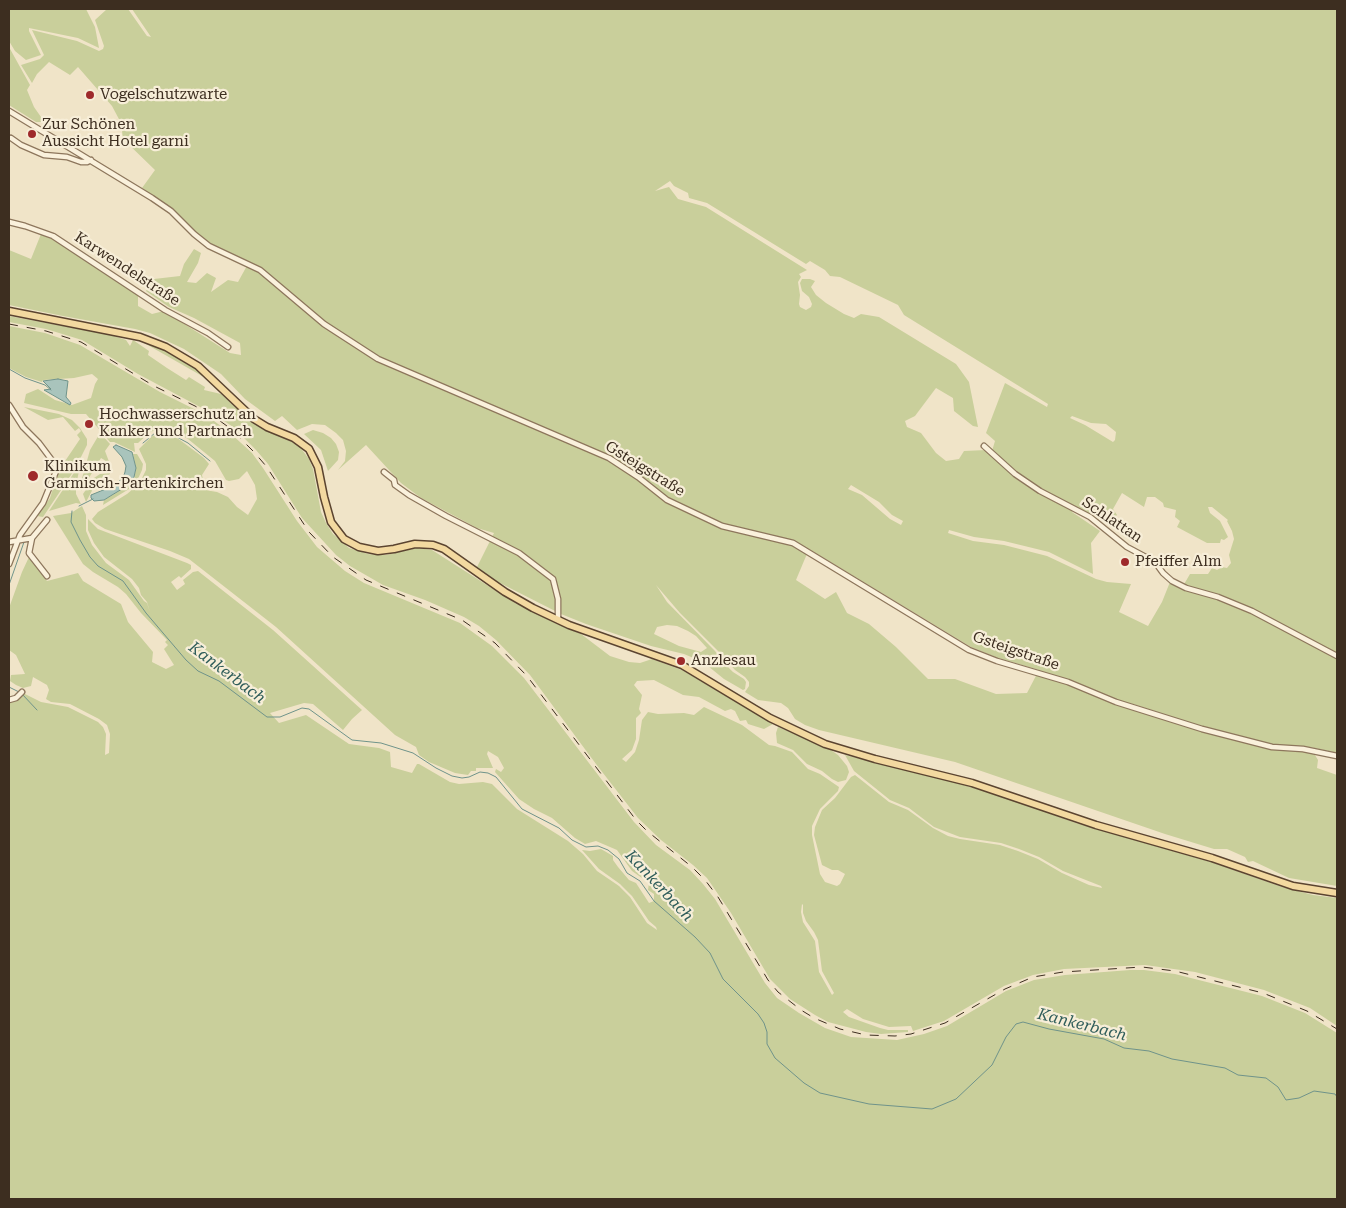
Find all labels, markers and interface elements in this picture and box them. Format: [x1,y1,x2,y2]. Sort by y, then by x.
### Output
place label: Vogelschutzwarte [100,86,227,104]
marker: Vogelschutzwarte [84,89,96,101]
place label: Zur Schönen Aussicht Hotel garni [42,116,189,151]
marker: Zur Schönen Aussicht Hotel garni [26,128,38,140]
street label: Karwendelstraße [71,228,183,310]
place label: Hochwasserschutz an Kanker und Partnach [99,406,256,441]
marker: Hochwasserschutz an Kanker und Partnach [83,418,95,430]
street label: Gsteigstraße [602,437,688,501]
place label: Klinikum Garmisch-Partenkirchen [44,458,224,493]
marker: Klinikum Garmisch-Partenkirchen [26,469,40,483]
street label: Schlattan [1078,493,1146,547]
place label: Pfeiffer Alm [1135,553,1222,571]
marker: Pfeiffer Alm [1119,556,1131,568]
street label: Gsteigstraße [970,628,1062,674]
water label: Kankerbach [185,638,269,708]
place label: Anzlesau [691,652,756,670]
marker: Anzlesau [675,655,687,667]
water label: Kankerbach [621,846,697,926]
water label: Kankerbach [1036,1005,1128,1045]

